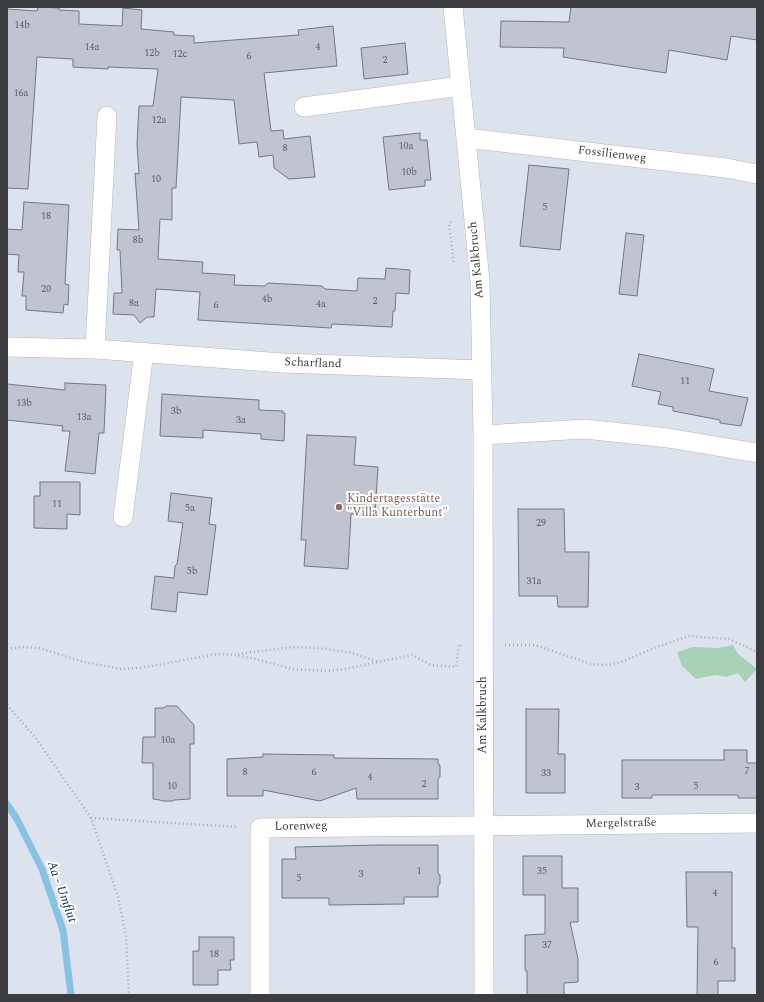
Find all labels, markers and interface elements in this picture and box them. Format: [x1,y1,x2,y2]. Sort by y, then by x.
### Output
house number: 14b [14,20,30,32]
house number: 14a [85,42,99,54]
house number: 4 [316,42,320,54]
house number: 12b [144,48,160,60]
house number: 12c [173,49,187,61]
house number: 6 [247,51,251,63]
house number: 2 [383,55,387,67]
house number: 16a [14,88,28,100]
house number: 12a [152,115,166,127]
house number: 10a [399,141,413,153]
house number: 8 [283,143,287,155]
street label: Fossilienweg [577,144,647,166]
house number: 10b [401,167,417,179]
house number: 10 [151,174,161,186]
house number: 5 [543,202,547,214]
house number: 18 [41,211,51,223]
street label: Am Kalkbruch [466,221,488,299]
house number: 8b [133,235,143,247]
house number: 20 [41,284,51,296]
house number: 4b [262,294,272,306]
house number: 2 [373,296,377,308]
house number: 8a [129,298,139,310]
house number: 4a [316,299,326,311]
house number: 6 [214,300,218,312]
street label: Scharfland [284,356,342,372]
house number: 11 [680,376,690,388]
house number: 13b [16,398,32,410]
house number: 3b [171,406,181,418]
house number: 13a [77,412,91,424]
house number: 3a [236,415,246,427]
place label: Kindertagesstätte "Villa Kunterbunt" [347,493,448,521]
house number: 11 [52,499,62,511]
marker: Kindertagesstätte "Villa Kunterbunt" [334,502,344,512]
house number: 5a [185,503,195,515]
house number: 29 [536,518,546,530]
house number: 5b [187,566,197,578]
house number: 31a [527,576,541,588]
street label: Am Kalkbruch [477,676,491,754]
house number: 10a [161,735,175,747]
house number: 7 [745,766,749,778]
house number: 8 [243,767,247,779]
house number: 6 [312,767,316,779]
house number: 33 [541,768,551,780]
house number: 4 [368,772,372,784]
house number: 2 [422,779,426,791]
house number: 10 [167,781,177,793]
house number: 5 [694,781,698,793]
house number: 3 [635,782,639,794]
street label: Mergelstraße [585,816,657,832]
street label: Lorenweg [274,819,328,835]
water label: Aa - Umflut [43,859,79,925]
house number: 1 [417,866,421,878]
house number: 35 [537,866,547,878]
house number: 3 [359,869,363,881]
house number: 5 [297,873,301,885]
house number: 4 [713,888,717,900]
house number: 37 [542,940,552,952]
house number: 18 [209,949,219,961]
house number: 6 [714,957,718,969]

